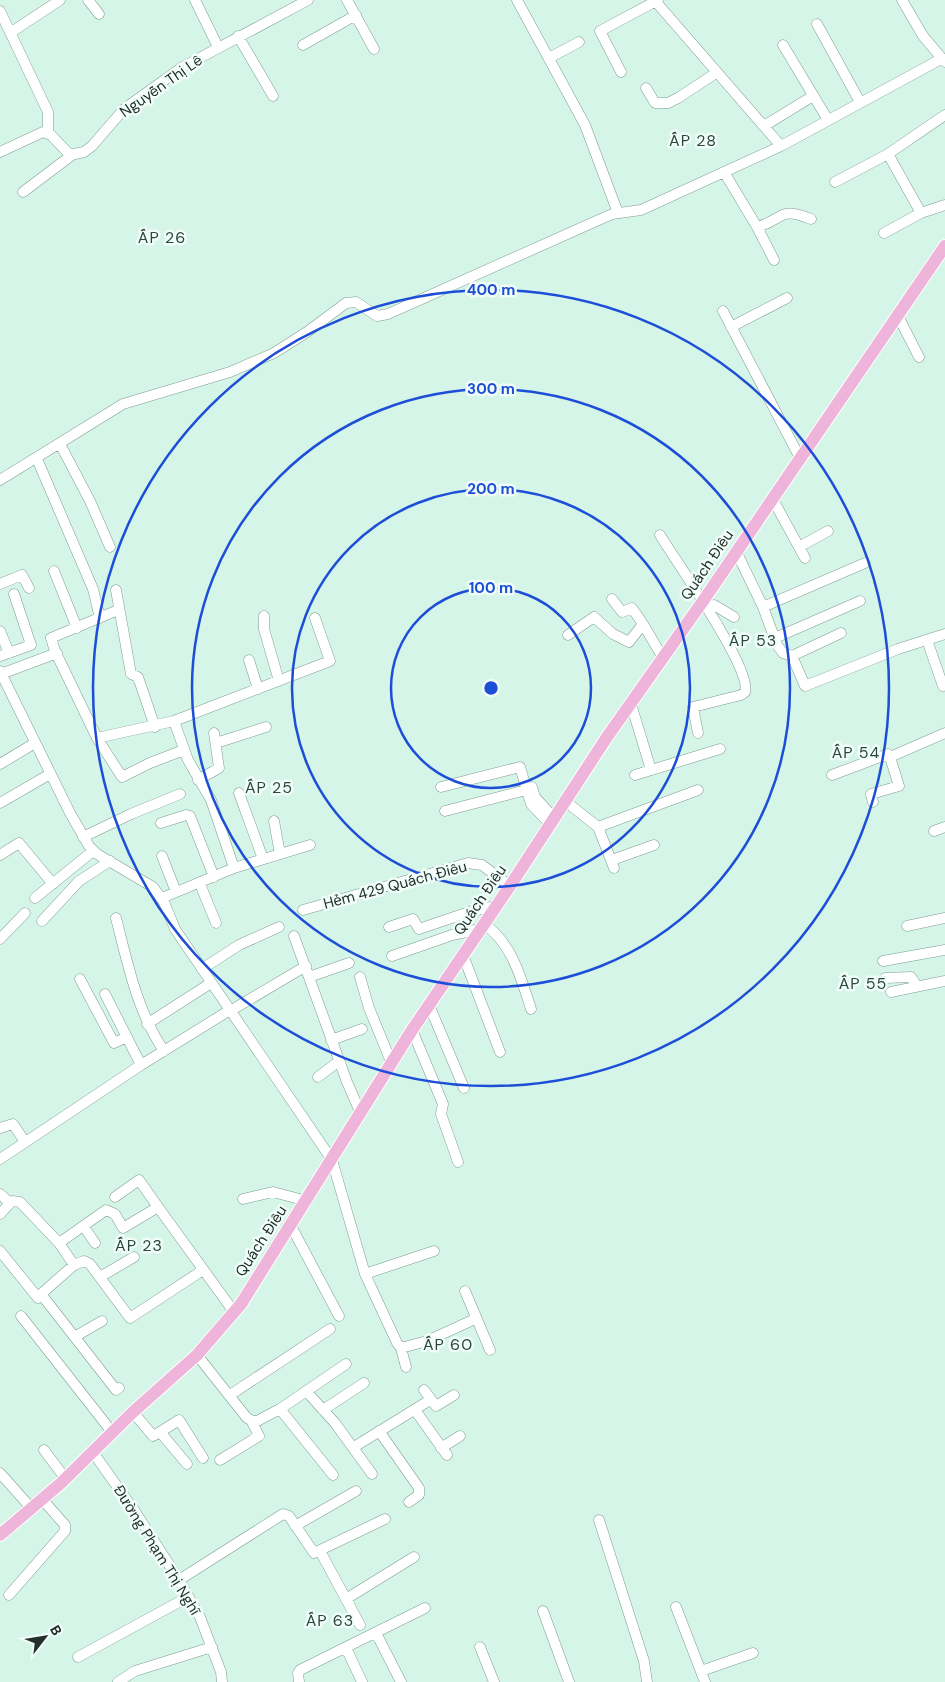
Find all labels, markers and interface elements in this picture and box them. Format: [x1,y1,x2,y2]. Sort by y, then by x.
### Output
street label: Nguyễn Thị Lê [116,50,206,122]
district label: ẤP 28 [669,130,717,151]
district label: ẤP 26 [138,227,186,248]
text: 400 m [467,280,515,300]
text: 300 m [467,379,515,399]
text: 200 m [467,479,515,499]
street label: Quách Điêu [676,526,738,604]
text: 100 m [469,578,513,598]
district label: ẤP 53 [729,630,777,651]
centre of rings [482,679,500,697]
district label: ẤP 54 [832,742,880,763]
district label: ẤP 25 [245,777,293,798]
street label: Hẻm 429 Quách Điêu [321,856,469,914]
street label: Quách Điêu [449,861,511,939]
district label: ẤP 55 [839,973,887,994]
street label: Quách Điêu [231,1202,291,1280]
district label: ẤP 23 [115,1235,163,1256]
district label: ẤP 60 [423,1334,473,1355]
street label: Đường Phạm Thị Nghĩ [109,1481,205,1619]
district label: ẤP 63 [306,1610,354,1631]
north arrow [20,1612,70,1662]
text: B [46,1622,66,1639]

